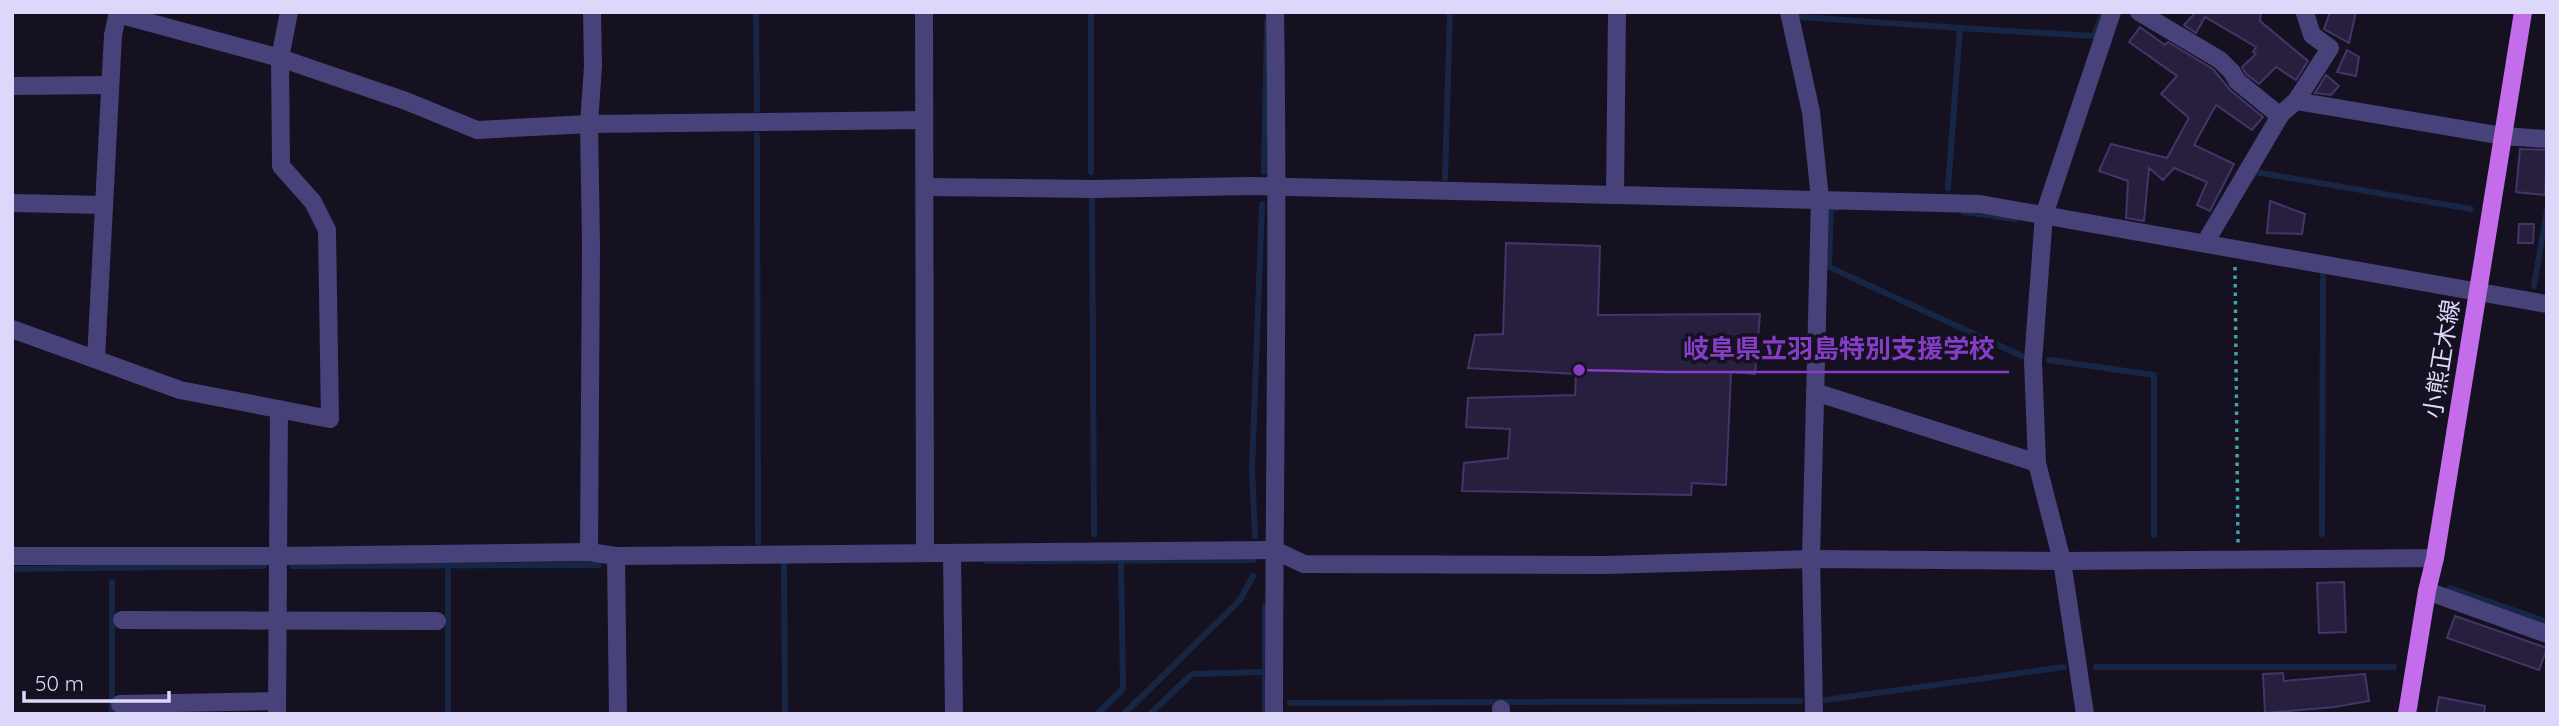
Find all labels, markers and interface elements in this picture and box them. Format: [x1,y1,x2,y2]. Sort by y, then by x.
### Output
street label: 小熊正木線 [2417,297,2465,420]
callout: 岐阜県立羽島特別支援学校 [1669,325,2009,372]
text: 岐阜県立羽島特別支援学校 [1683,332,1995,365]
scale bar [24,660,170,704]
text: 50 m [35,670,84,696]

